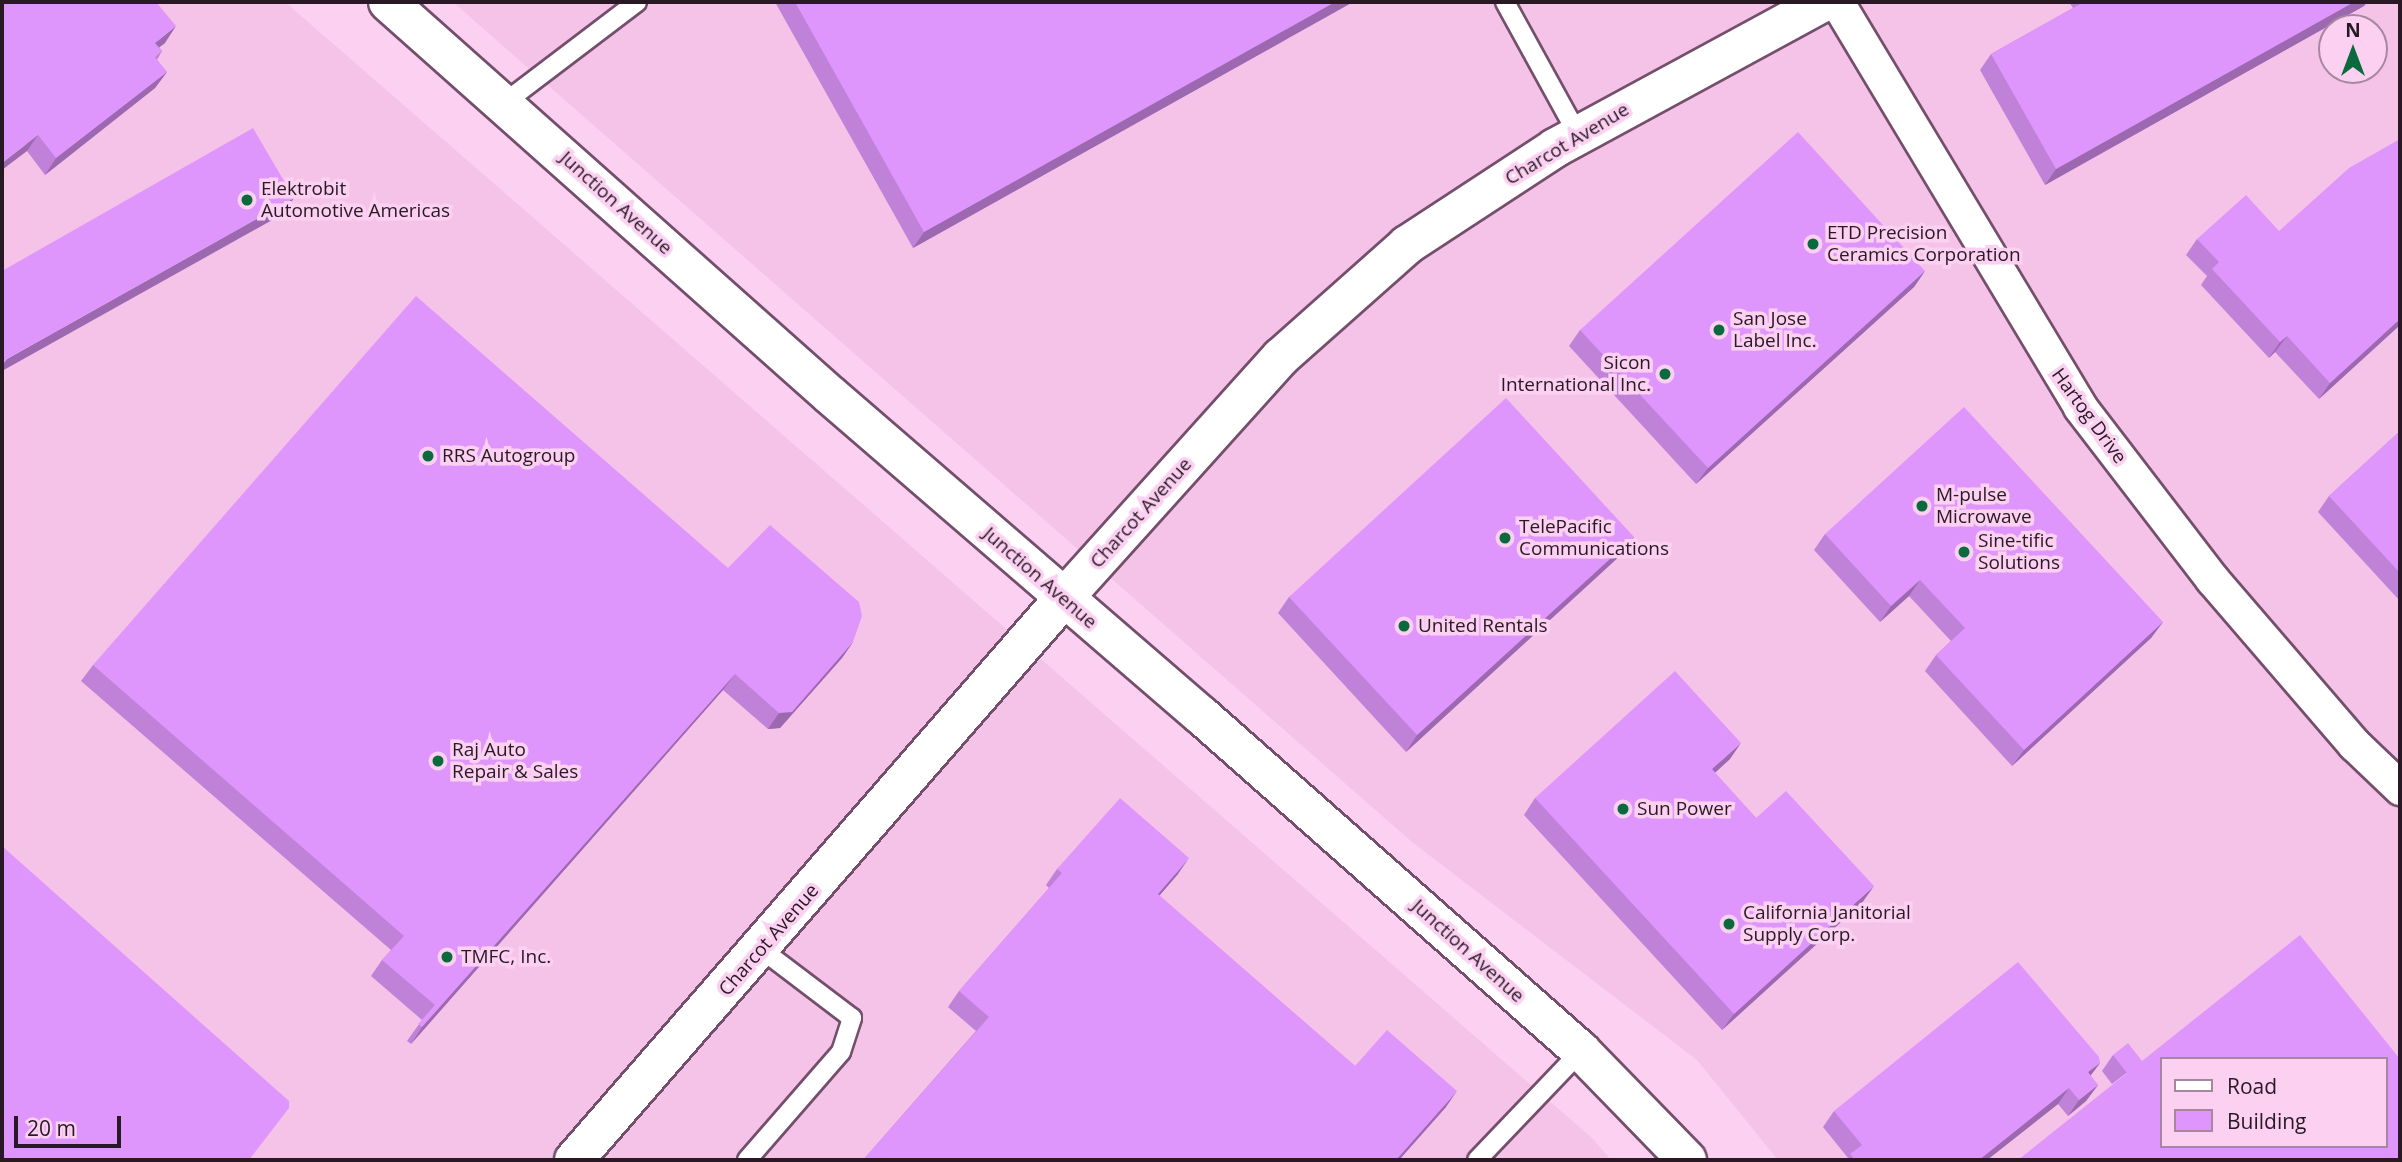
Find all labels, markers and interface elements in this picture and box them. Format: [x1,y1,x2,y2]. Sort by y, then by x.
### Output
north arrow [2318,14,2388,84]
text: N [2345,17,2361,43]
street label: Charcot Avenue [1501,98,1633,190]
street label: Junction Avenue [555,147,677,259]
place label: Elektrobit Automotive Americas [261,178,450,222]
marker: Elektrobit Automotive Americas [239,192,255,208]
place label: ETD Precision Ceramics Corporation [1827,222,2021,266]
marker: ETD Precision Ceramics Corporation [1805,236,1821,252]
place label: San Jose Label Inc. [1733,308,1817,352]
marker: San Jose Label Inc. [1711,322,1727,338]
place label: Sicon International Inc. [1501,352,1651,396]
street label: Hartog Drive [2047,364,2131,468]
marker: Sicon International Inc. [1657,366,1673,382]
place label: RRS Autogroup [442,445,575,467]
marker: RRS Autogroup [420,448,436,464]
street label: Charcot Avenue [1086,453,1196,573]
place label: M-pulse Microwave [1936,484,2032,528]
marker: M-pulse Microwave [1914,498,1930,514]
place label: TelePacific Communications [1519,516,1669,560]
street label: Junction Avenue [978,522,1102,634]
marker: TelePacific Communications [1497,530,1513,546]
place label: Sine-tific Solutions [1978,530,2060,574]
marker: Sine-tific Solutions [1956,544,1972,560]
place label: United Rentals [1418,615,1548,637]
marker: United Rentals [1396,618,1412,634]
place label: Raj Auto Repair & Sales [452,739,578,783]
marker: Raj Auto Repair & Sales [430,753,446,769]
place label: Sun Power [1637,798,1732,820]
marker: Sun Power [1615,801,1631,817]
street label: Charcot Avenue [714,880,824,1000]
street label: Junction Avenue [1407,895,1529,1007]
place label: California Janitorial Supply Corp. [1743,902,1911,946]
marker: California Janitorial Supply Corp. [1721,916,1737,932]
place label: TMFC, Inc. [461,946,551,968]
marker: TMFC, Inc. [439,949,455,965]
legend [2160,1057,2388,1148]
text: Road [2227,1072,2277,1100]
scale bar [18,1102,124,1146]
text: Building [2227,1107,2306,1135]
text: 20 m [27,1114,76,1142]

